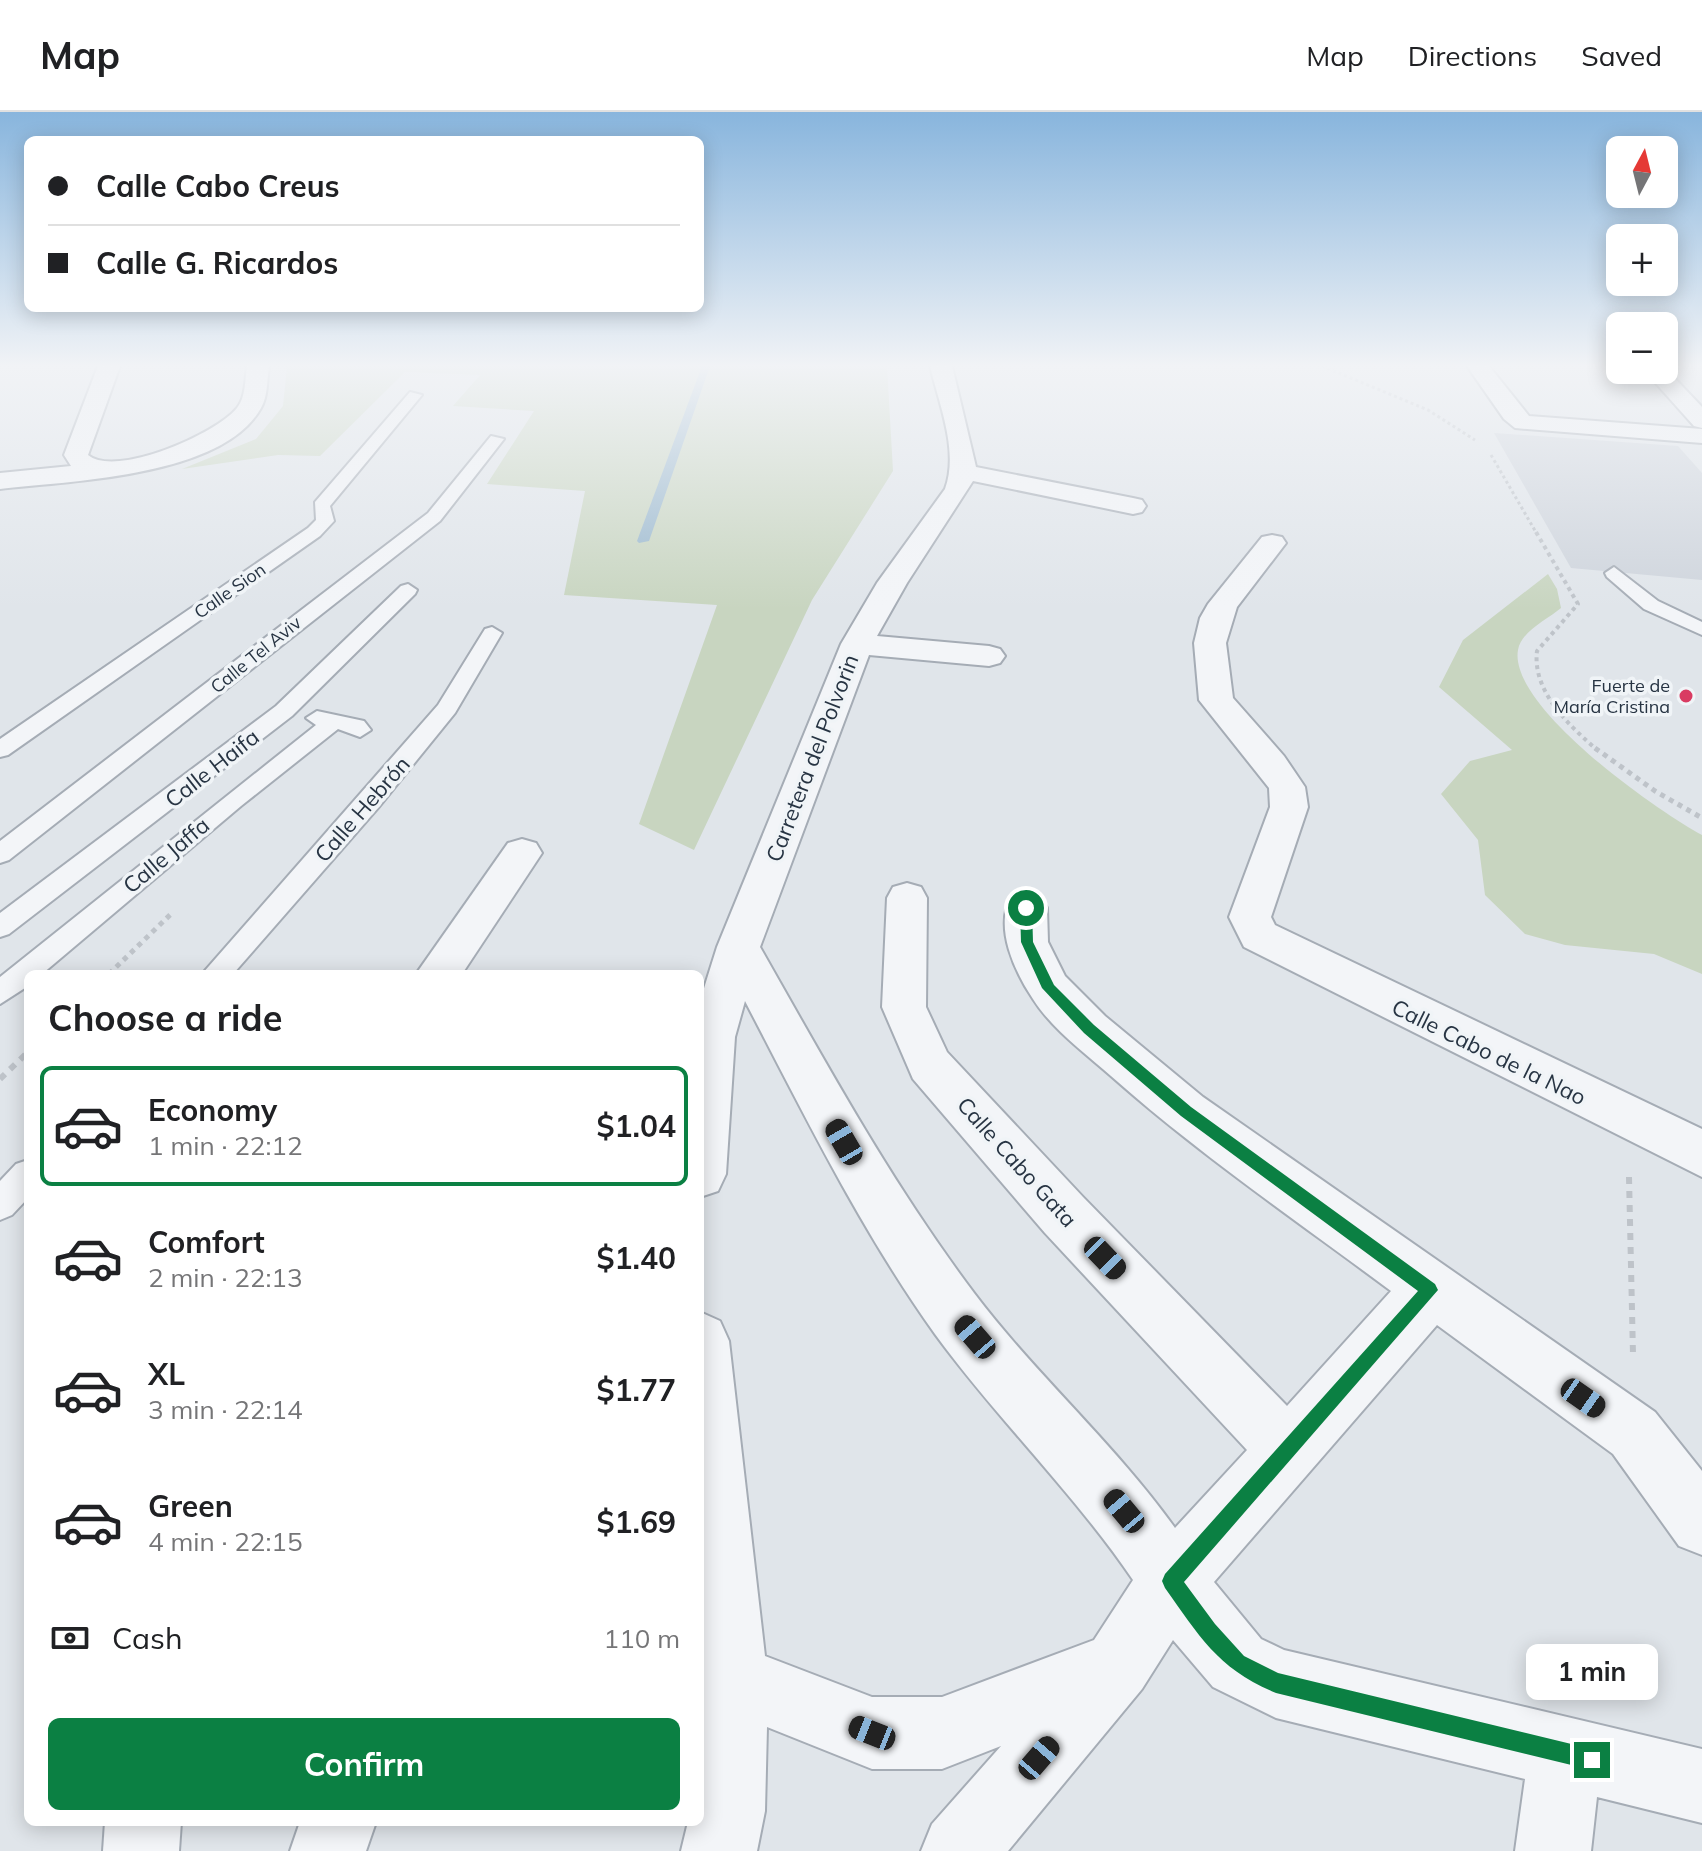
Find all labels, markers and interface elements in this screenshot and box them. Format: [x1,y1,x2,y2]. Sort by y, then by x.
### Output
text: Map [40,31,120,79]
text: Map [1306,38,1364,73]
text: Directions [1408,38,1537,73]
text: Saved [1581,38,1662,73]
north arrow [1606,136,1678,208]
map controls [1606,136,1678,384]
text: Calle Cabo Creus [96,167,340,205]
button: + [1606,224,1678,296]
text: Calle G. Ricardos [96,244,338,282]
button: − [1606,312,1678,384]
street label: Calle Sion [189,558,270,624]
street label: Calle Tel Aviv [206,611,306,698]
street label: Carretera del Polvorin [760,650,864,866]
place label: Fuerte de María Cristina [1554,674,1670,718]
marker: Fuerte de María Cristina [1677,687,1695,705]
street label: Calle Haifa [159,723,265,813]
street label: Calle Hebrón [308,750,416,868]
street label: Calle Jaffa [117,811,215,899]
route start [1008,890,1044,926]
street label: Calle Cabo de la Nao [1387,993,1591,1111]
text: Choose a ride [48,995,282,1040]
icon: car [52,1090,124,1162]
text: Economy [148,1091,277,1129]
street label: Calle Cabo Gata [951,1091,1083,1233]
text: $1.04 [597,1107,676,1145]
car [822,1115,866,1169]
text: 1 min · 22:12 [148,1129,303,1162]
icon: car [52,1222,124,1294]
text: Comfort [148,1223,265,1261]
car [1080,1232,1130,1284]
text: $1.40 [597,1239,676,1277]
text: 2 min · 22:13 [148,1261,303,1294]
car [950,1311,1000,1363]
icon: car [52,1354,124,1426]
text: XL [148,1355,185,1393]
text: $1.77 [597,1371,676,1409]
car [1556,1374,1610,1422]
text: 3 min · 22:14 [148,1393,303,1426]
car [1099,1485,1149,1537]
icon: car [52,1486,124,1558]
text: Green [148,1487,233,1525]
text: $1.69 [597,1503,676,1541]
text: 4 min · 22:15 [148,1525,303,1558]
icon: cash [48,1616,92,1660]
text: Cash [112,1619,183,1657]
text: 110 m [604,1622,680,1655]
callout: 1 min [1526,1644,1658,1700]
text: 1 min [1558,1655,1626,1688]
car [845,1713,899,1753]
button: Confirm [48,1718,680,1810]
car [1014,1732,1064,1784]
route end [1574,1742,1610,1778]

